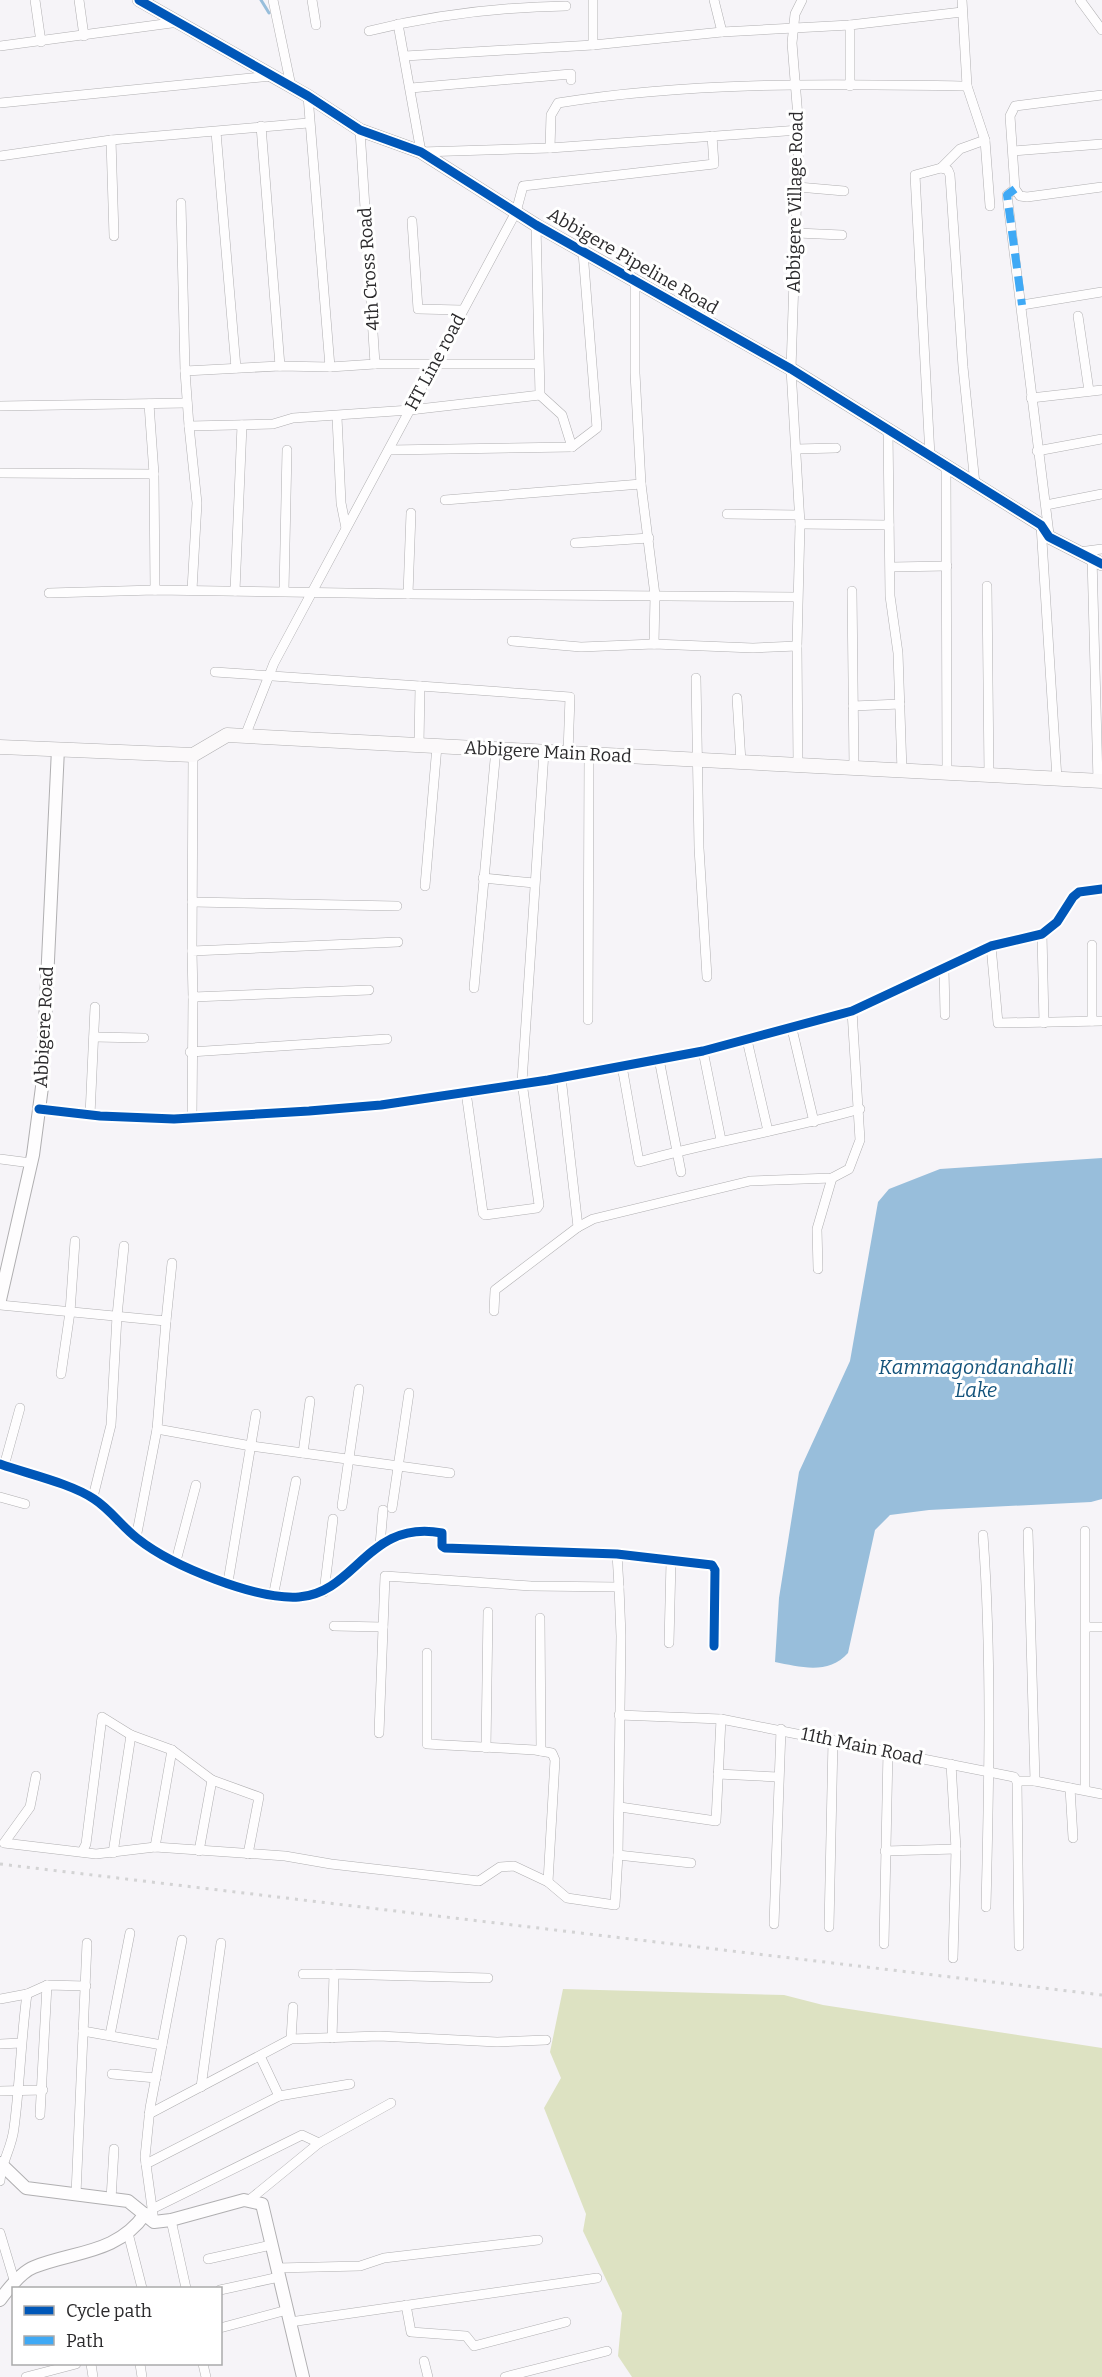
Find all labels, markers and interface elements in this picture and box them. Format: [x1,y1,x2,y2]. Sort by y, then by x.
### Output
street label: Abbigere Village Road [782,111,808,293]
street label: Abbigere Pipeline Road [544,203,723,319]
street label: 4th Cross Road [354,206,384,331]
street label: HT Line road [400,310,470,414]
street label: Abbigere Main Road [464,737,633,767]
street label: Abbigere Road [30,965,58,1088]
water label: Kammagondanahalli Lake [879,1355,1074,1402]
street label: 11th Main Road [799,1722,925,1770]
legend [12,2287,222,2365]
text: Cycle path [66,2300,152,2322]
text: Path [66,2330,104,2352]

